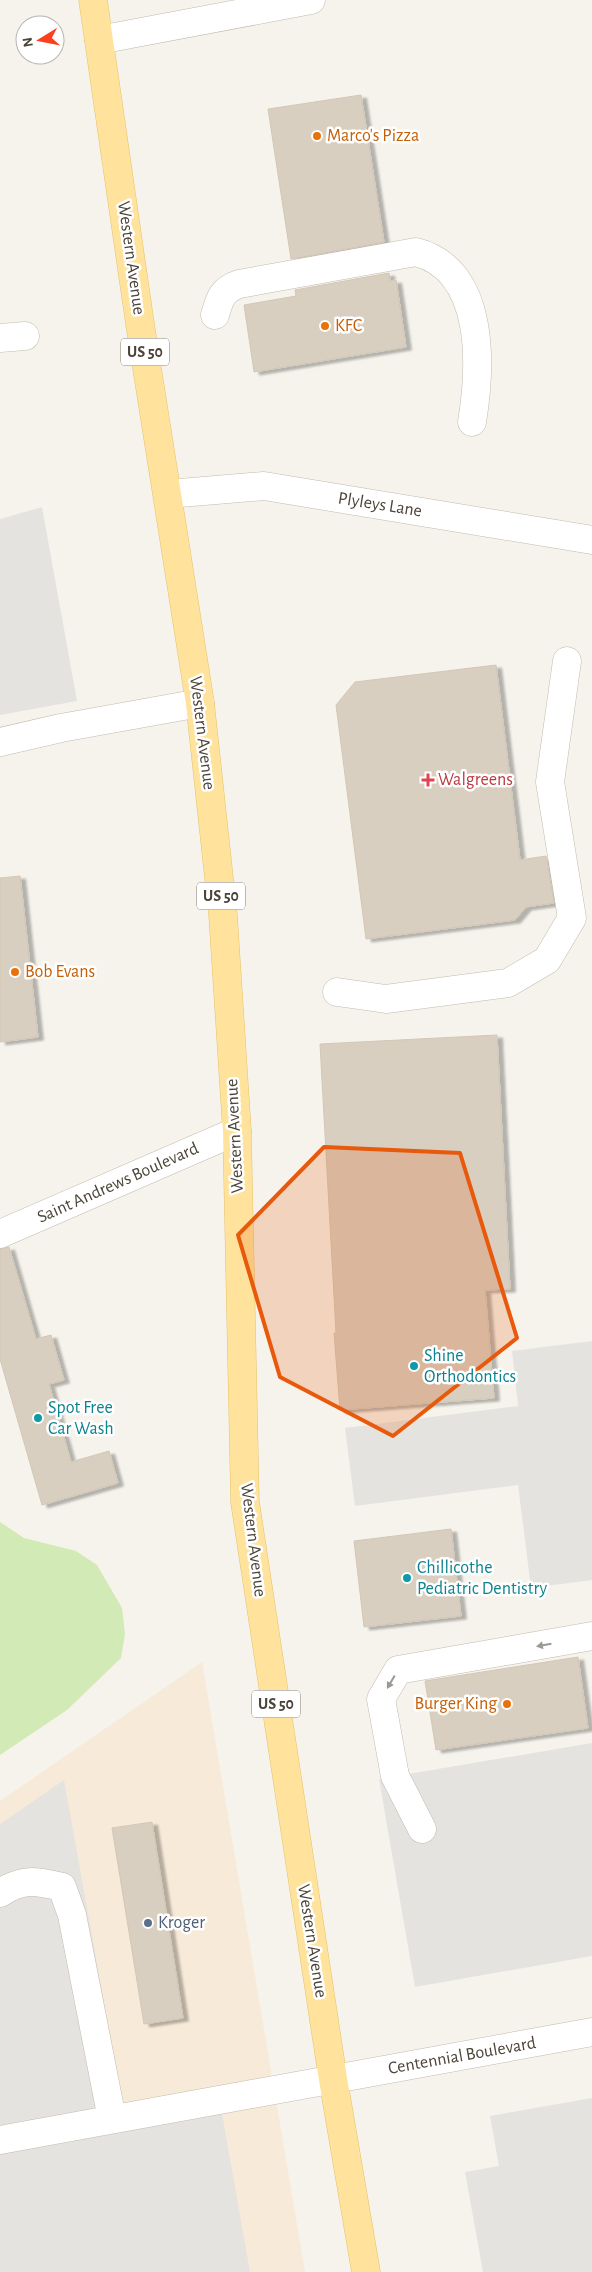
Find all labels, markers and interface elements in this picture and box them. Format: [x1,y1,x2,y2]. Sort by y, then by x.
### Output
north arrow [15,15,65,65]
text: N [20,36,36,48]
place label: Marco's Pizza [327,127,419,145]
marker: Marco's Pizza [311,130,323,142]
street label: Western Avenue [114,200,148,316]
place label: KFC [335,317,362,335]
marker: KFC [319,320,331,332]
road number: US 50 [121,338,169,366]
street label: Plyleys Lane [337,489,423,521]
street label: Western Avenue [186,675,218,791]
place label: Walgreens [438,771,513,789]
marker: Walgreens [422,774,434,786]
road number: US 50 [197,882,245,909]
place label: Bob Evans [25,963,95,981]
marker: Bob Evans [9,966,21,978]
street label: Western Avenue [223,1078,247,1194]
street label: Saint Andrews Boulevard [35,1139,201,1227]
place label: Shine Orthodontics [424,1347,516,1386]
marker: Shine Orthodontics [408,1360,420,1372]
place label: Spot Free Car Wash [48,1399,114,1438]
marker: Spot Free Car Wash [32,1412,44,1424]
street label: Western Avenue [237,1482,269,1598]
place label: Chillicothe Pediatric Dentistry [417,1559,547,1598]
marker: Chillicothe Pediatric Dentistry [401,1572,413,1584]
one-way arrow [536,1641,552,1649]
one-way arrow [386,1675,395,1688]
road number: US 50 [252,1690,300,1718]
place label: Burger King [414,1695,497,1713]
marker: Burger King [501,1698,513,1710]
street label: Western Avenue [294,1883,330,1999]
place label: Kroger [158,1914,205,1932]
marker: Kroger [142,1917,154,1929]
street label: Centennial Boulevard [387,2034,537,2078]

